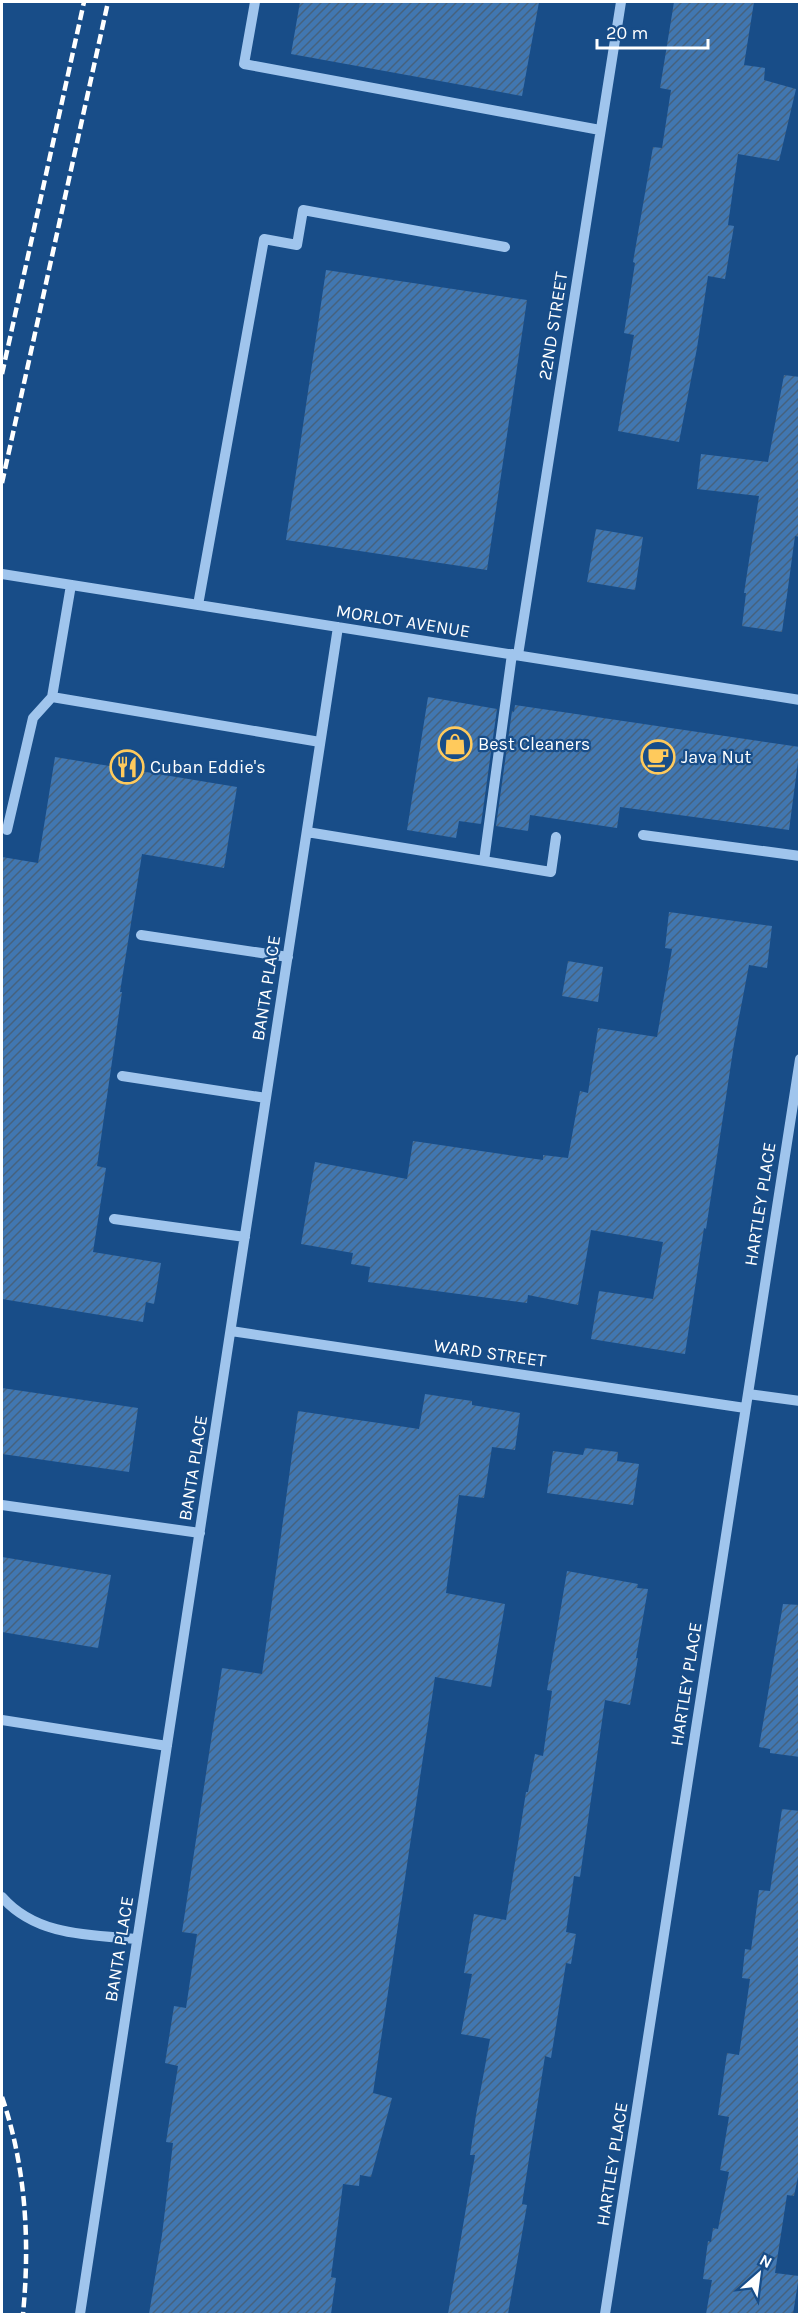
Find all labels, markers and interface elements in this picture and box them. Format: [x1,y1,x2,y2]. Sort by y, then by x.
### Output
scale bar [597,12,708,50]
text: 20 m [606,22,648,44]
street label: 22ND STREET [534,270,572,382]
street label: MORLOT AVENUE [334,600,472,642]
shop icon: Best Cleaners [437,726,473,762]
place label: Best Cleaners [478,733,590,755]
cafe icon: Java Nut [640,739,676,775]
place label: Java Nut [681,746,752,768]
restaurant icon: Cuban Eddie's [109,749,145,785]
place label: Cuban Eddie's [150,756,266,778]
street label: BANTA PLACE [247,934,285,1042]
street label: HARTLEY PLACE [739,1141,781,1267]
street label: WARD STREET [432,1334,548,1372]
street label: BANTA PLACE [174,1414,212,1522]
street label: HARTLEY PLACE [665,1621,707,1747]
street label: BANTA PLACE [100,1895,138,2003]
street label: HARTLEY PLACE [591,2101,633,2227]
north arrow [729,2244,789,2304]
text: N [756,2250,775,2272]

